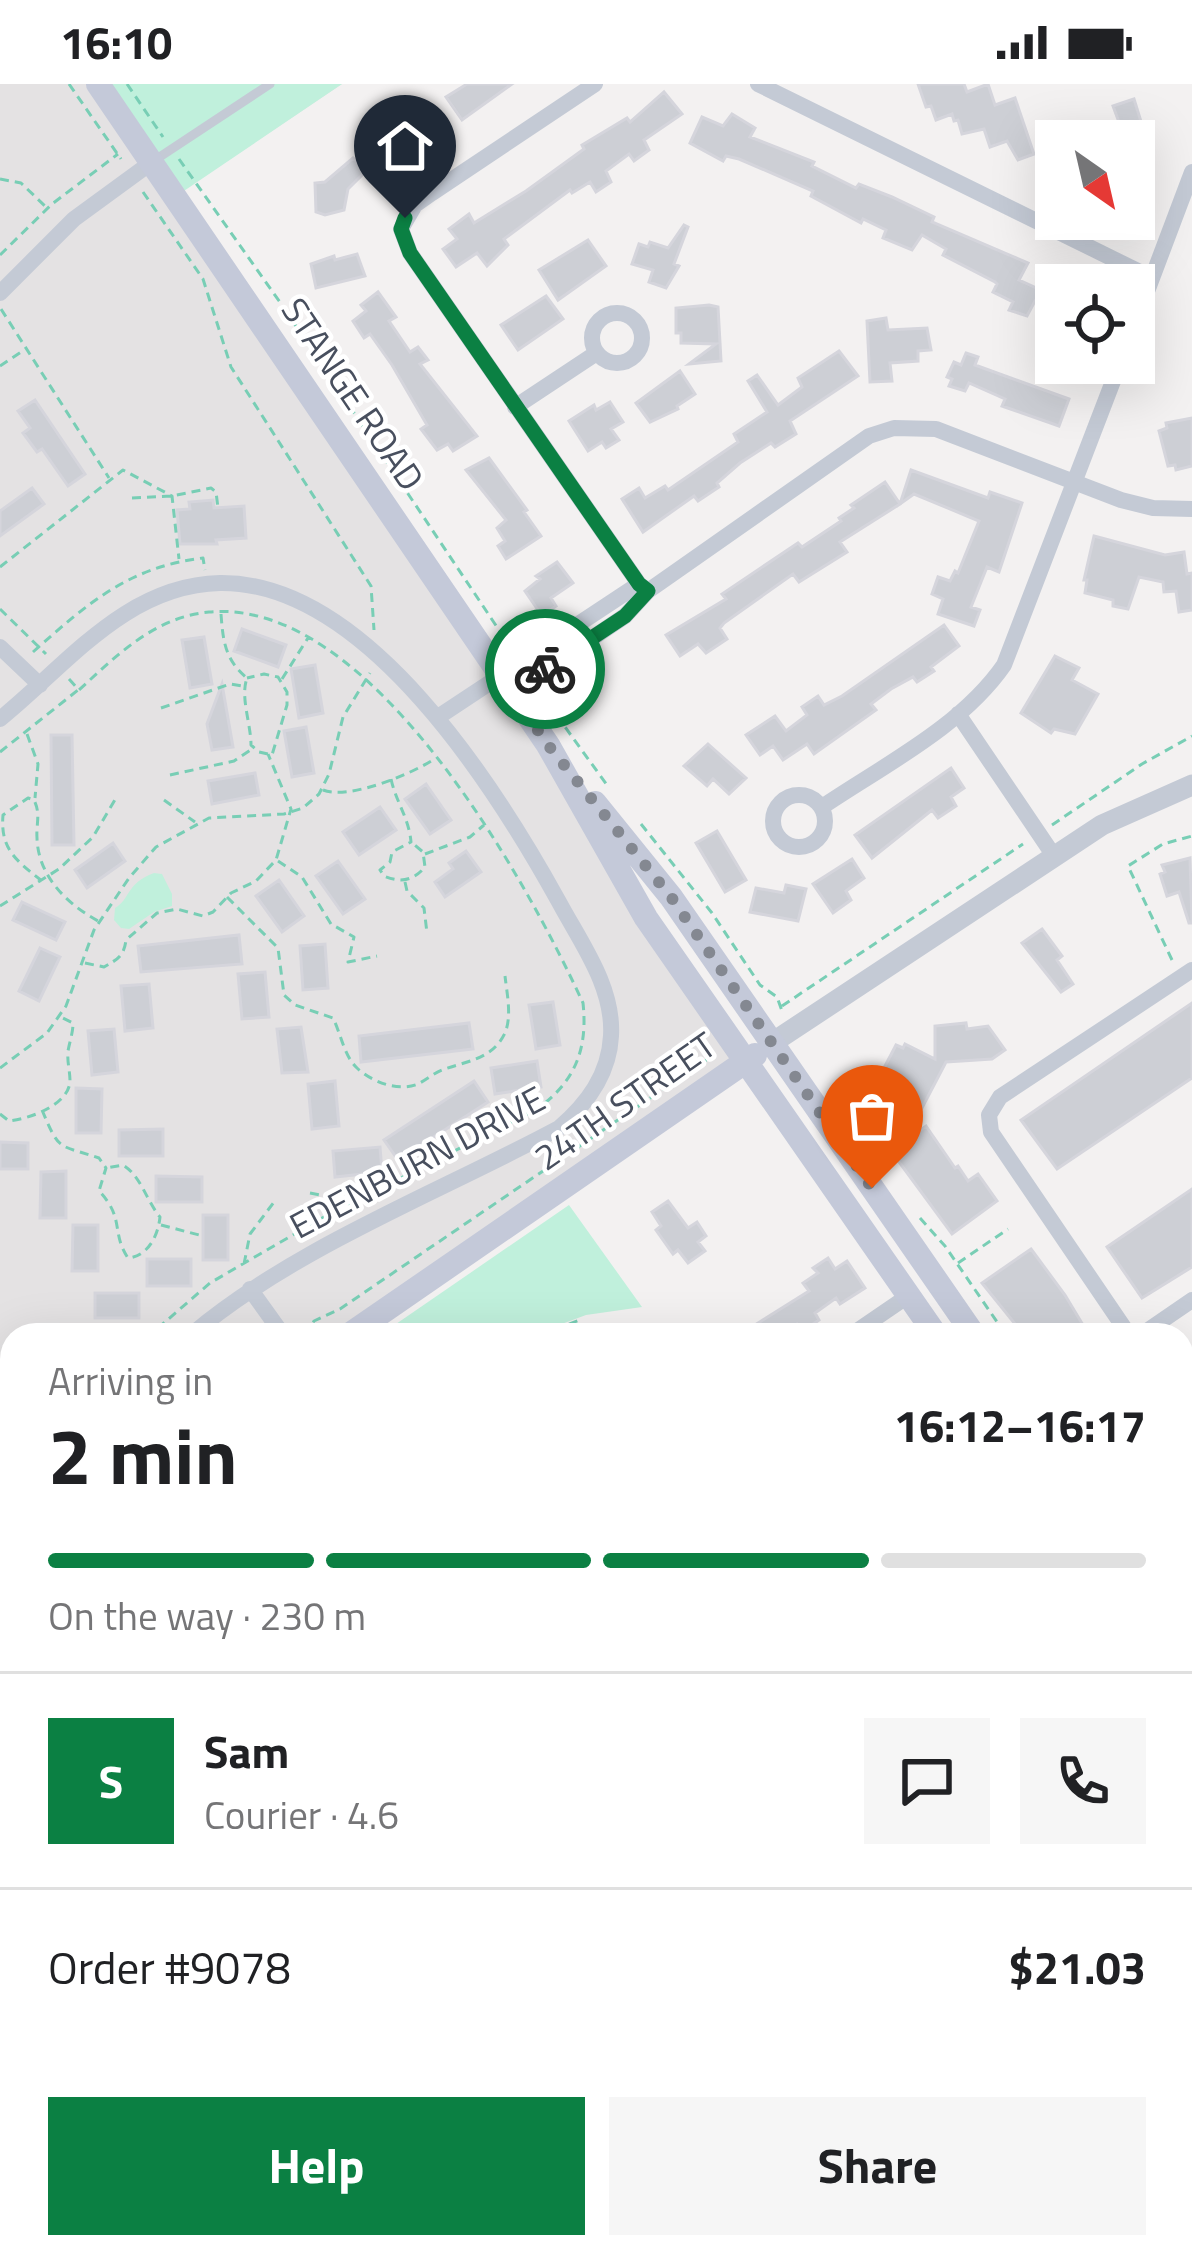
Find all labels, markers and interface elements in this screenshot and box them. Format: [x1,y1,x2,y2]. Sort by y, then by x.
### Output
text: 16:10 [60,8,172,76]
pin [354,95,456,218]
icon: home [372,113,438,179]
north arrow [1035,120,1155,240]
map controls [1035,120,1155,384]
button: locate [1035,264,1155,384]
street label: STANGE ROAD [268,286,438,501]
courier [485,609,605,729]
icon: bike [512,636,578,702]
street label: 24TH STREET [523,1018,727,1184]
pin [821,1065,923,1188]
street label: EDENBURN DRIVE [279,1071,554,1252]
icon: bag [839,1083,905,1149]
text: Arriving in [48,1351,213,1410]
text: 16:12–16:17 [894,1391,1146,1459]
text: 2 min [48,1396,238,1514]
text: On the way · 230 m [48,1586,366,1645]
text: Sam [204,1717,289,1785]
button: chat [864,1718,990,1844]
button: phone [1020,1718,1146,1844]
text: S [99,1747,123,1815]
text: Courier · 4.6 [204,1785,399,1844]
text: Order #9078 [48,1933,291,2001]
text: $21.03 [1008,1933,1146,2001]
button: Help [48,2097,585,2235]
button: Share [609,2097,1146,2235]

